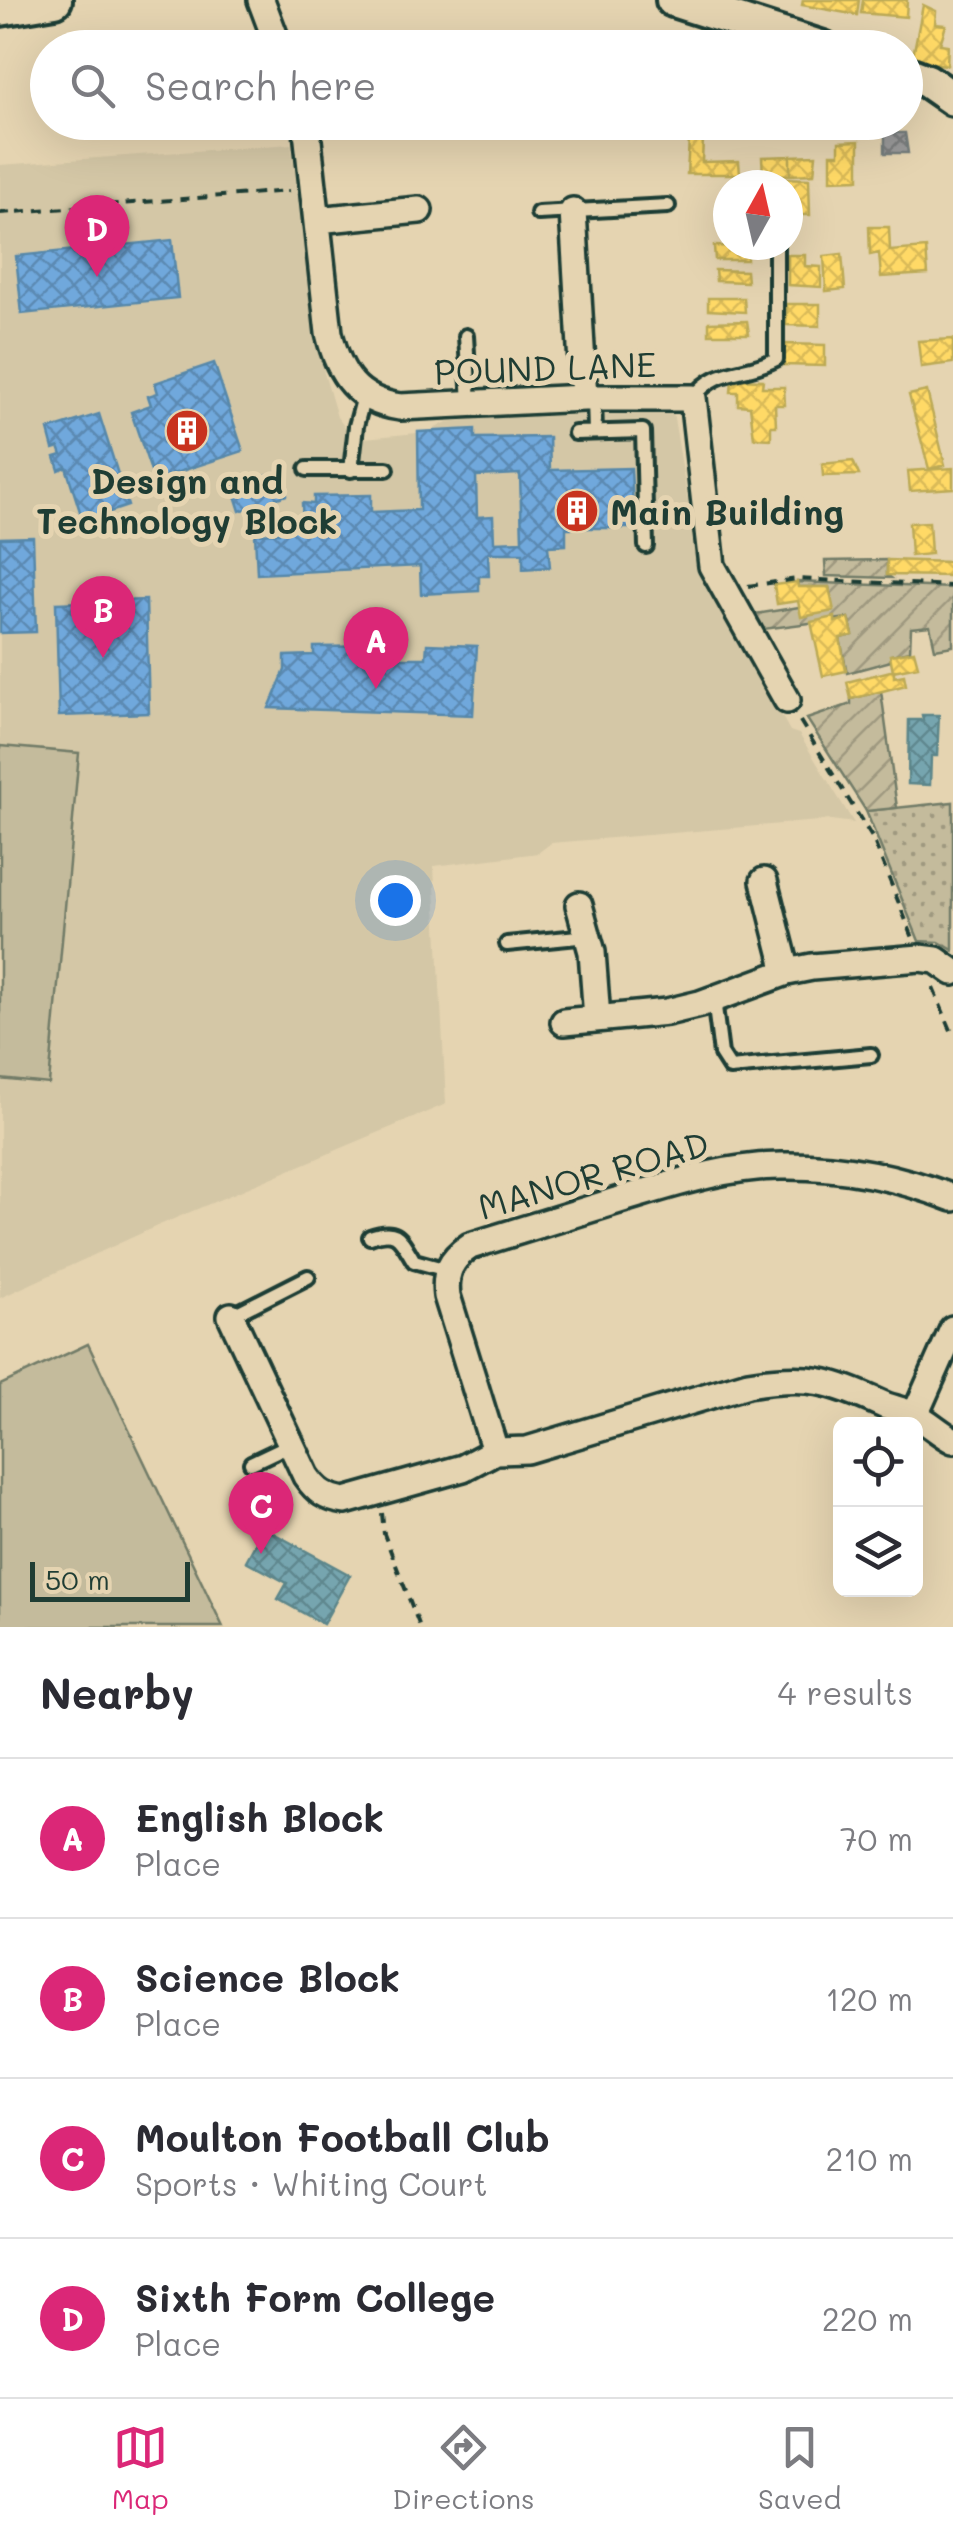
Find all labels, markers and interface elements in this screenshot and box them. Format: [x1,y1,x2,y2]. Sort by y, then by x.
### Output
search box [30,30,923,140]
icon: search [65,58,120,113]
text: Search here [145,60,376,110]
north arrow [713,170,803,260]
pin: D [64,194,130,277]
street label: POUND LANE [433,340,657,394]
building icon: Design and Technology Block [164,408,210,454]
place label: Design and Technology Block [36,457,338,543]
building icon: Main Building [554,488,600,534]
place label: Main Building [610,488,844,534]
pin: B [70,576,136,658]
pin: A [344,606,408,689]
your location [370,875,421,926]
street label: MANOR ROAD [472,1119,714,1229]
map controls [833,1417,923,1597]
button: locate [833,1417,923,1507]
pin: C [228,1472,294,1554]
button: layers [833,1507,923,1597]
scale bar [30,1557,190,1602]
text: 50 m [45,1561,110,1597]
text: Nearby [40,1665,194,1720]
text: 4 results [777,1671,913,1713]
text: English Block [135,1792,384,1842]
text: A [61,1817,84,1859]
text: 70 m [840,1817,913,1859]
text: Place [135,1842,221,1884]
text: Science Block [135,1952,400,2002]
text: B [62,1977,83,2019]
text: 120 m [825,1977,913,2019]
text: Place [135,2002,221,2044]
text: Moulton Football Club [135,2112,550,2162]
text: C [61,2137,84,2179]
text: 210 m [825,2137,913,2179]
text: Sports · Whiting Court [135,2162,488,2204]
text: Sixth Form College [135,2272,495,2322]
text: D [61,2297,84,2339]
text: 220 m [822,2297,913,2339]
text: Place [135,2322,221,2364]
tab: Map [112,2420,169,2516]
tab: Directions [392,2420,535,2516]
tab: Saved [758,2420,841,2516]

